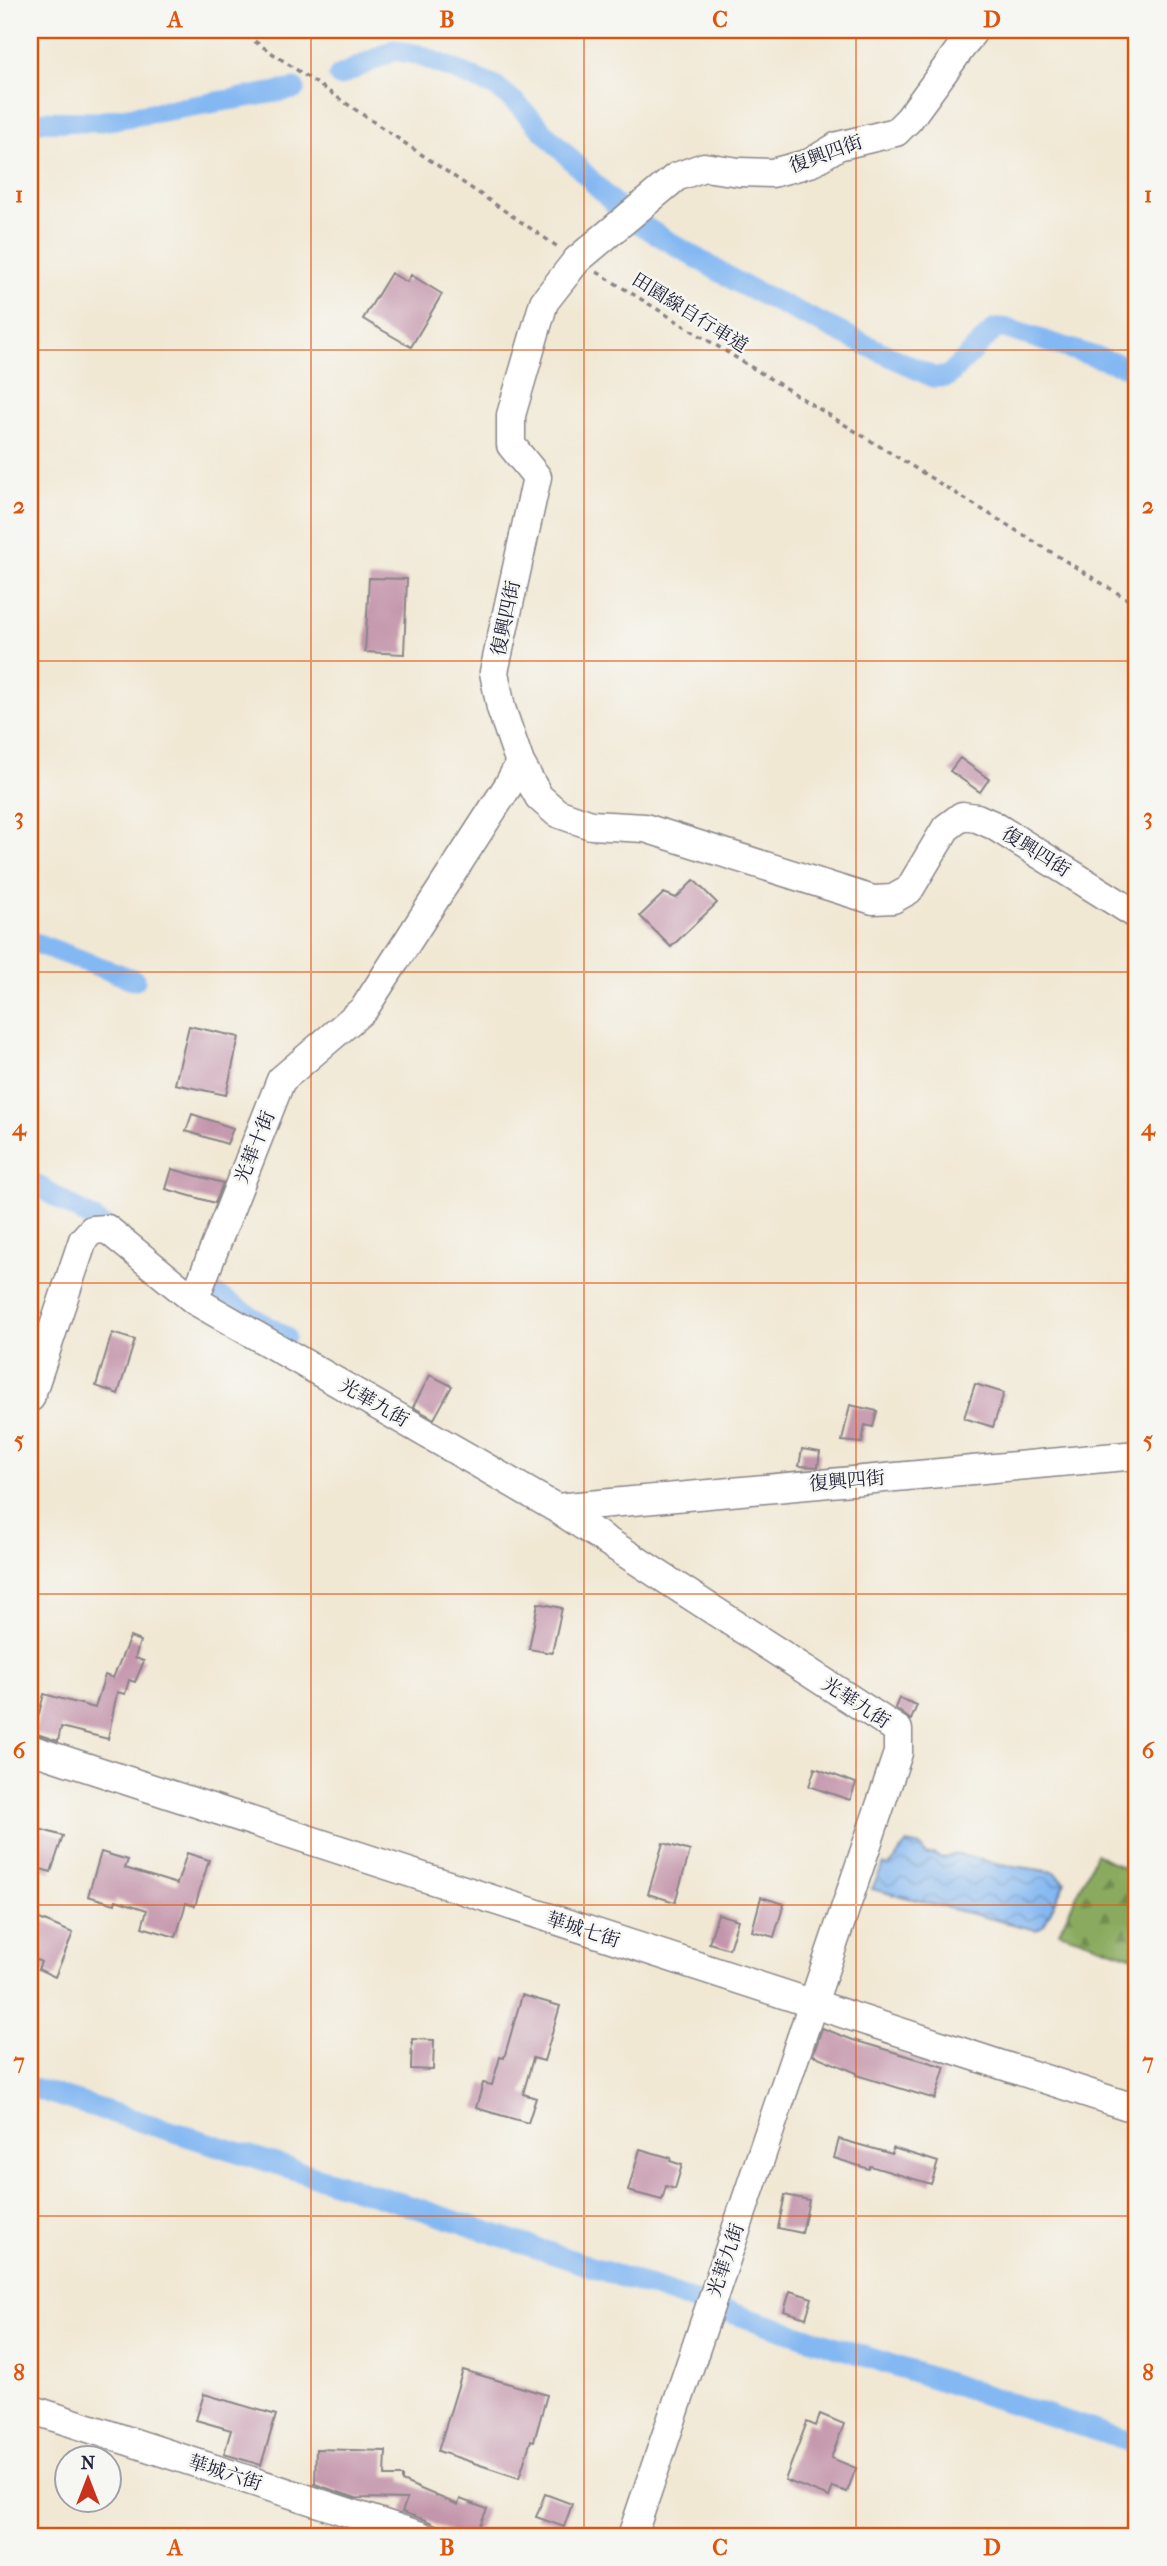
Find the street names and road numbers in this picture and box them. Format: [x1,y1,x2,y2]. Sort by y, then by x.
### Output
street label: 復興四街 [787,131,865,177]
street label: 田園線自行車道 [628,268,752,358]
street label: 復興四街 [487,579,525,657]
street label: 復興四街 [998,823,1074,881]
street label: 光華十街 [231,1108,279,1186]
street label: 光華九街 [336,1374,412,1432]
street label: 復興四街 [808,1467,886,1495]
street label: 光華九街 [818,1673,894,1733]
street label: 華城七街 [543,1908,623,1952]
street label: 光華九街 [703,2220,749,2300]
street label: 華城六街 [185,2451,265,2495]

